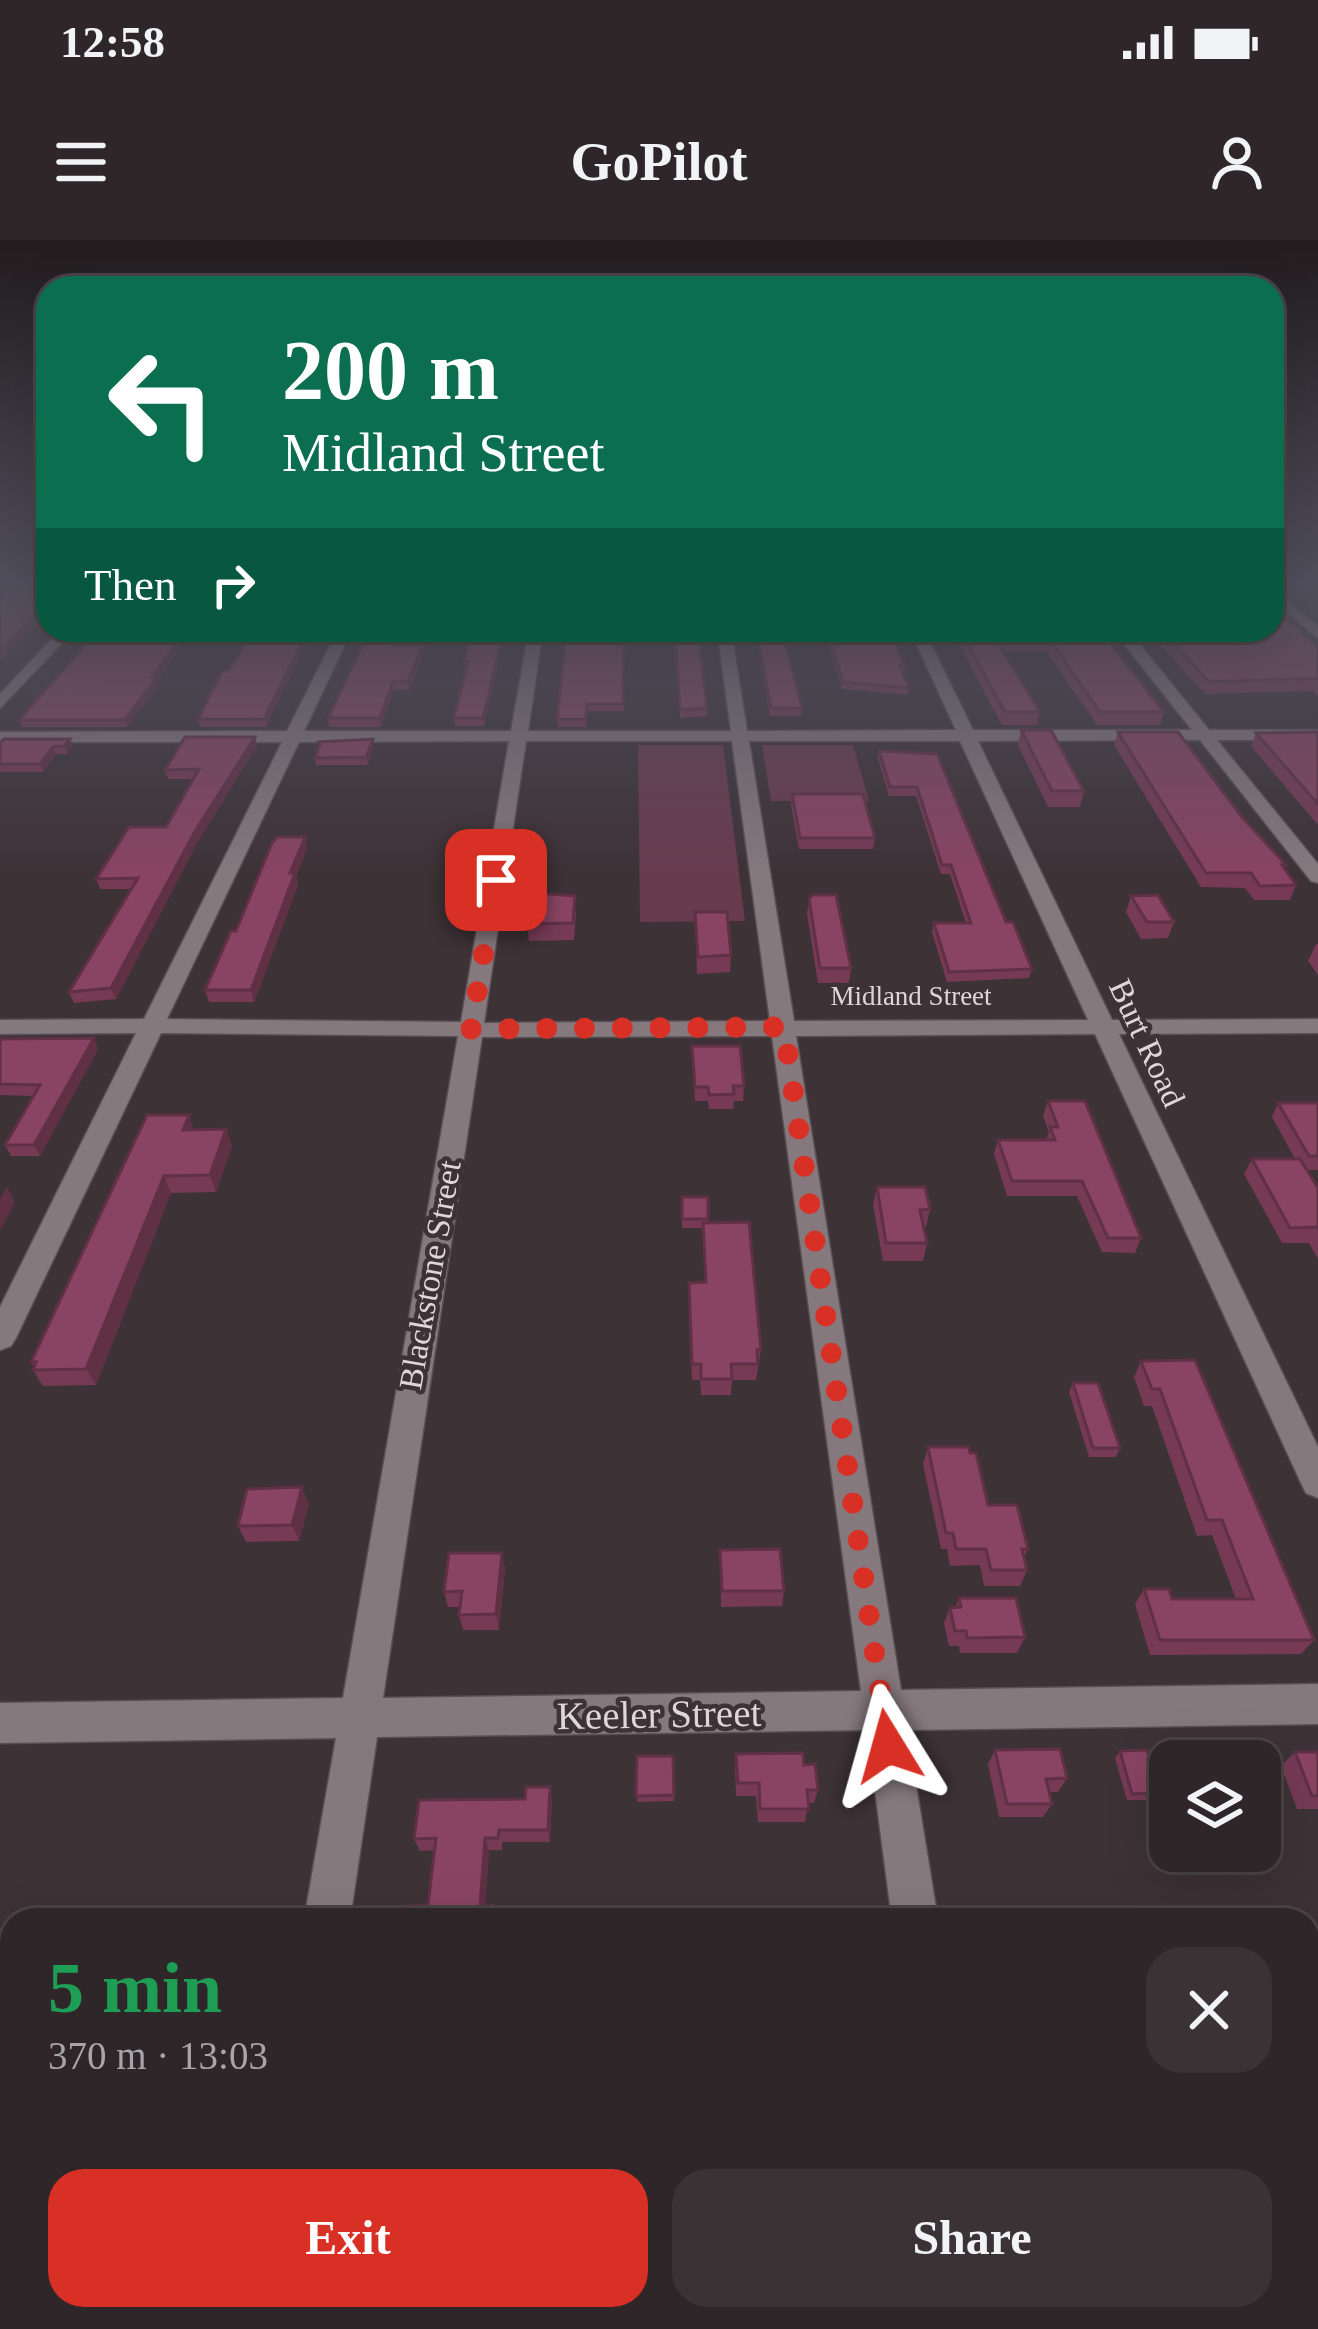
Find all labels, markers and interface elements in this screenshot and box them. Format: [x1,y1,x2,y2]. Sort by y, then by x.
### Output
text: 12:58 [60,17,165,67]
icon: menu [48,129,114,195]
icon: person [1204,129,1270,195]
text: GoPilot [571,132,747,192]
icon: left [84,324,240,480]
text: 200 m [282,324,499,417]
text: Midland Street [282,423,604,483]
icon: right [200,552,266,618]
text: Then [84,560,176,610]
pin [445,829,547,931]
icon: arrive [463,847,529,913]
street label: Burt Road [1102,974,1192,1113]
street label: Midland Street [830,981,992,1011]
street label: Blackstone Street [392,1158,468,1392]
position arrow [825,1683,951,1809]
street label: Keeler Street [556,1691,762,1737]
map controls [1149,1740,1281,1872]
button: layers [1149,1740,1281,1872]
button: close [1146,1947,1272,2073]
text: 5 min [48,1948,222,2028]
text: 370 m · 13:03 [48,2034,268,2077]
button: Exit [48,2169,648,2307]
button: Share [672,2169,1272,2307]

